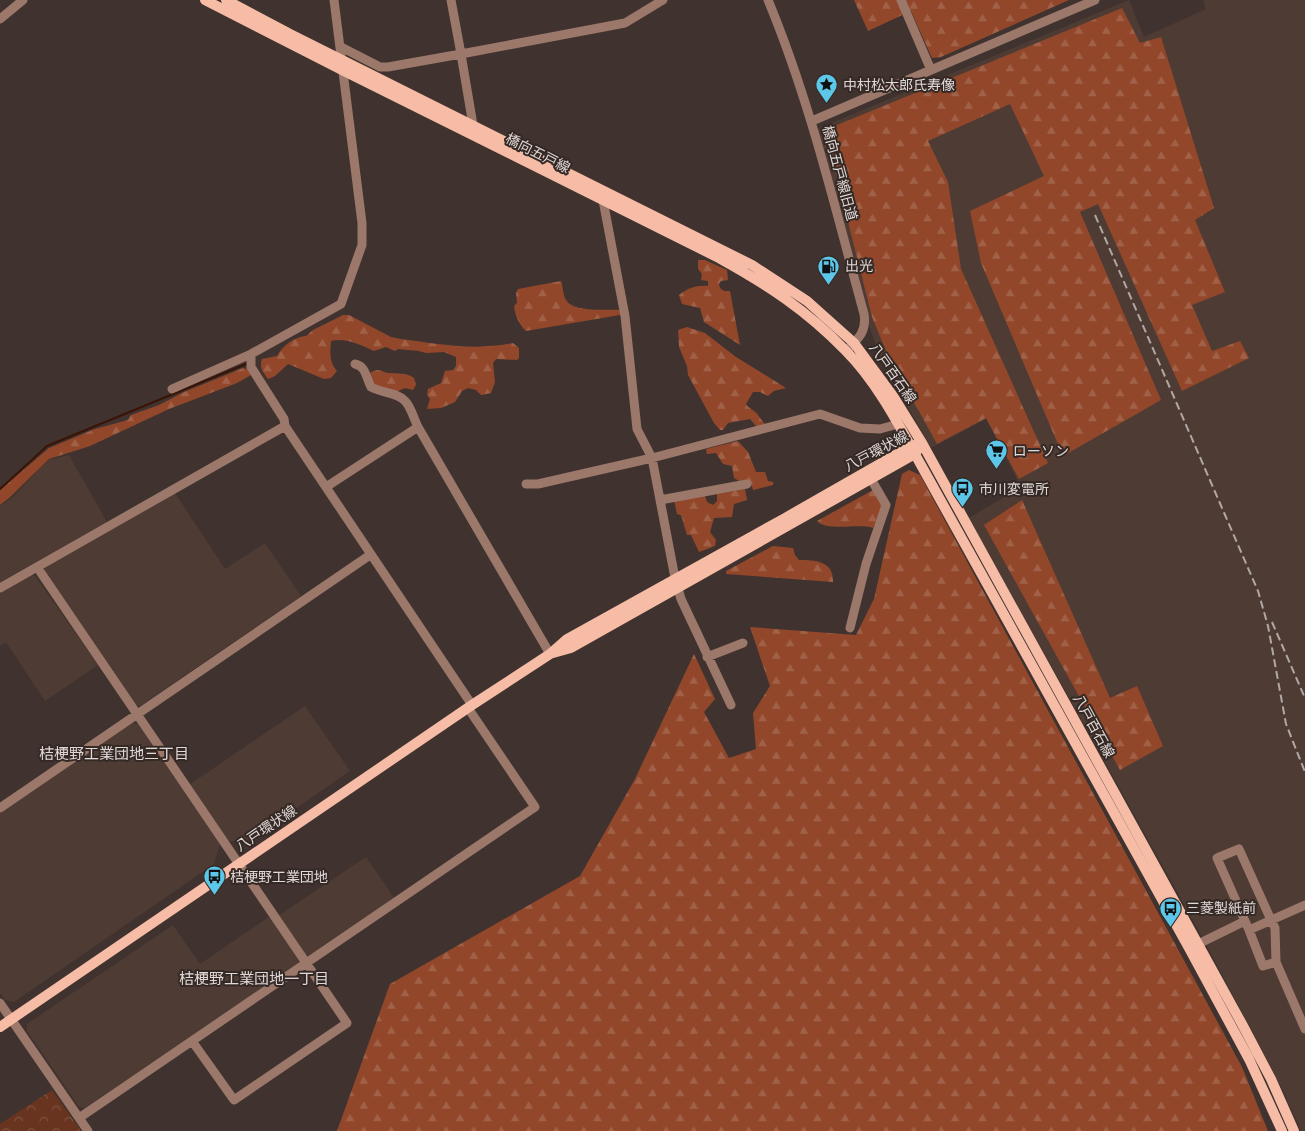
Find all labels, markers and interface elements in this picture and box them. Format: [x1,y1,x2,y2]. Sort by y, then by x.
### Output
place icon: 中村松太郎氏寿像 [815,73,839,104]
place label: 中村松太郎氏寿像 [843,77,955,93]
street label: 橋向五戸線旧道 [820,124,860,222]
street label: 橋向五戸線 [503,130,573,176]
fuel station icon: 出光 [817,254,841,285]
place label: 出光 [845,258,873,274]
street label: 八戸百石線 [866,340,920,406]
street label: 八戸環状線 [841,428,911,474]
supermarket icon: ローソン [985,439,1009,470]
place label: ローソン [1013,443,1069,459]
bus stop icon: 市川変電所 [951,477,975,508]
place label: 市川変電所 [979,481,1049,497]
street label: 八戸百石線 [1070,692,1118,760]
district label: 桔梗野工業団地三丁目 [39,745,189,762]
street label: 八戸環状線 [233,802,299,854]
bus stop icon: 桔梗野工業団地 [202,865,226,896]
place label: 桔梗野工業団地 [230,869,328,885]
bus stop icon: 三菱製紙前 [1158,896,1182,927]
place label: 三菱製紙前 [1186,900,1256,916]
district label: 桔梗野工業団地一丁目 [179,970,329,987]

